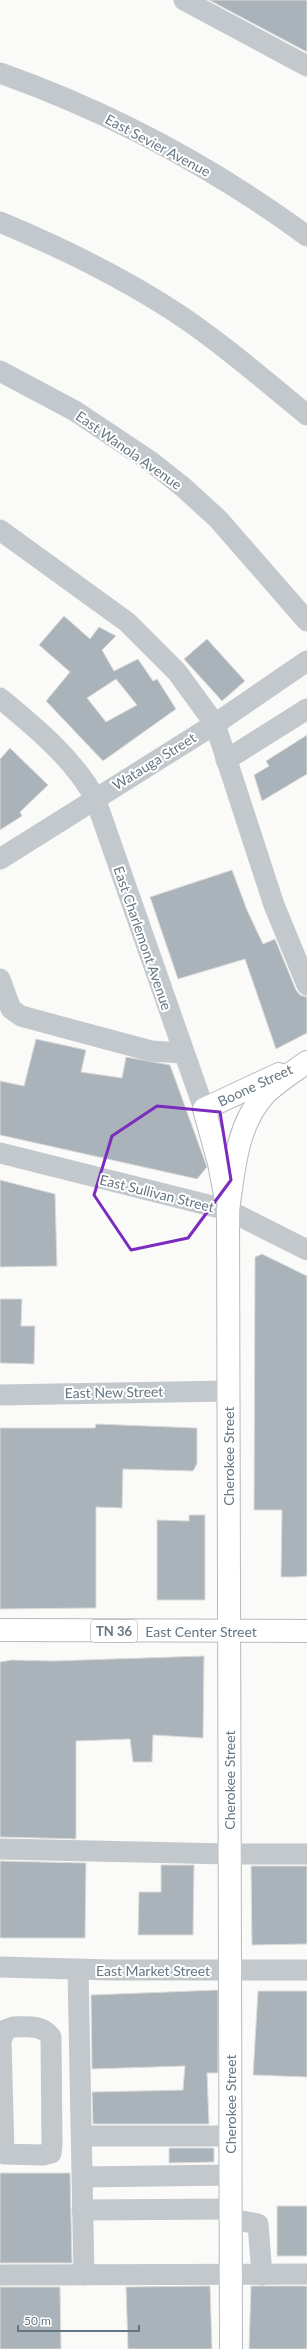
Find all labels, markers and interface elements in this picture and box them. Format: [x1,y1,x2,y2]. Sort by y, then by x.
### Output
street label: East Sevier Avenue [103,110,213,180]
street label: East Wanola Avenue [73,407,185,493]
street label: Watauga Street [109,729,199,793]
street label: East Charlemont Avenue [110,864,176,1012]
street label: Boone Street [215,1060,295,1110]
street label: East Sullivan Street [98,1171,216,1215]
street label: East New Street [65,1383,163,1401]
street label: Cherokee Street [220,1406,237,1506]
road number: TN 36 [91,1620,137,1642]
street label: East Center Street [145,1623,257,1640]
street label: Cherokee Street [221,1730,238,1830]
street label: East Market Street [96,1962,210,1979]
street label: Cherokee Street [222,2054,239,2154]
scale bar [18,2307,139,2333]
text: 50 m [24,2313,51,2328]

